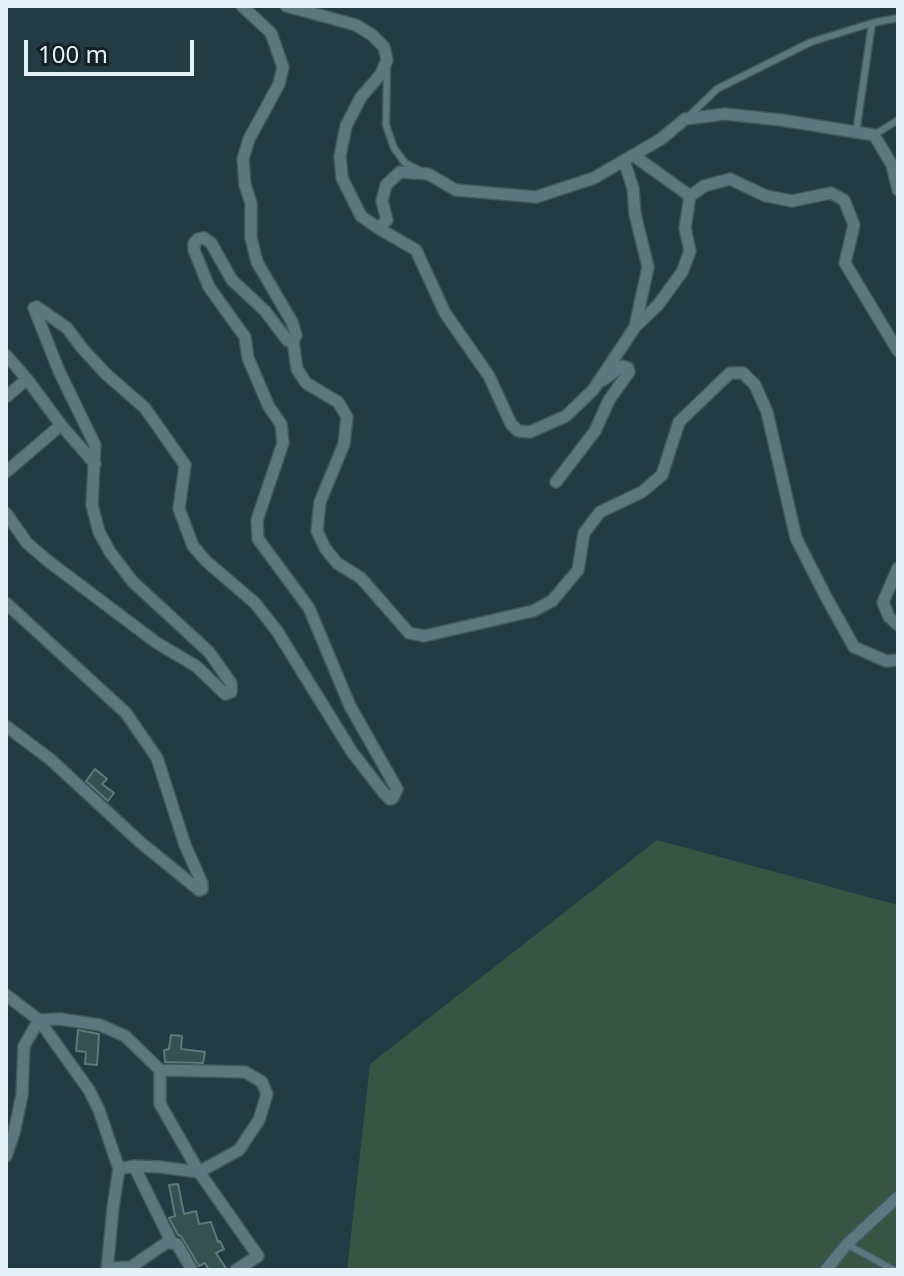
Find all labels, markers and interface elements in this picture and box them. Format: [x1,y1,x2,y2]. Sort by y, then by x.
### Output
scale bar [28,24,198,74]
text: 100 m [38,37,108,70]

